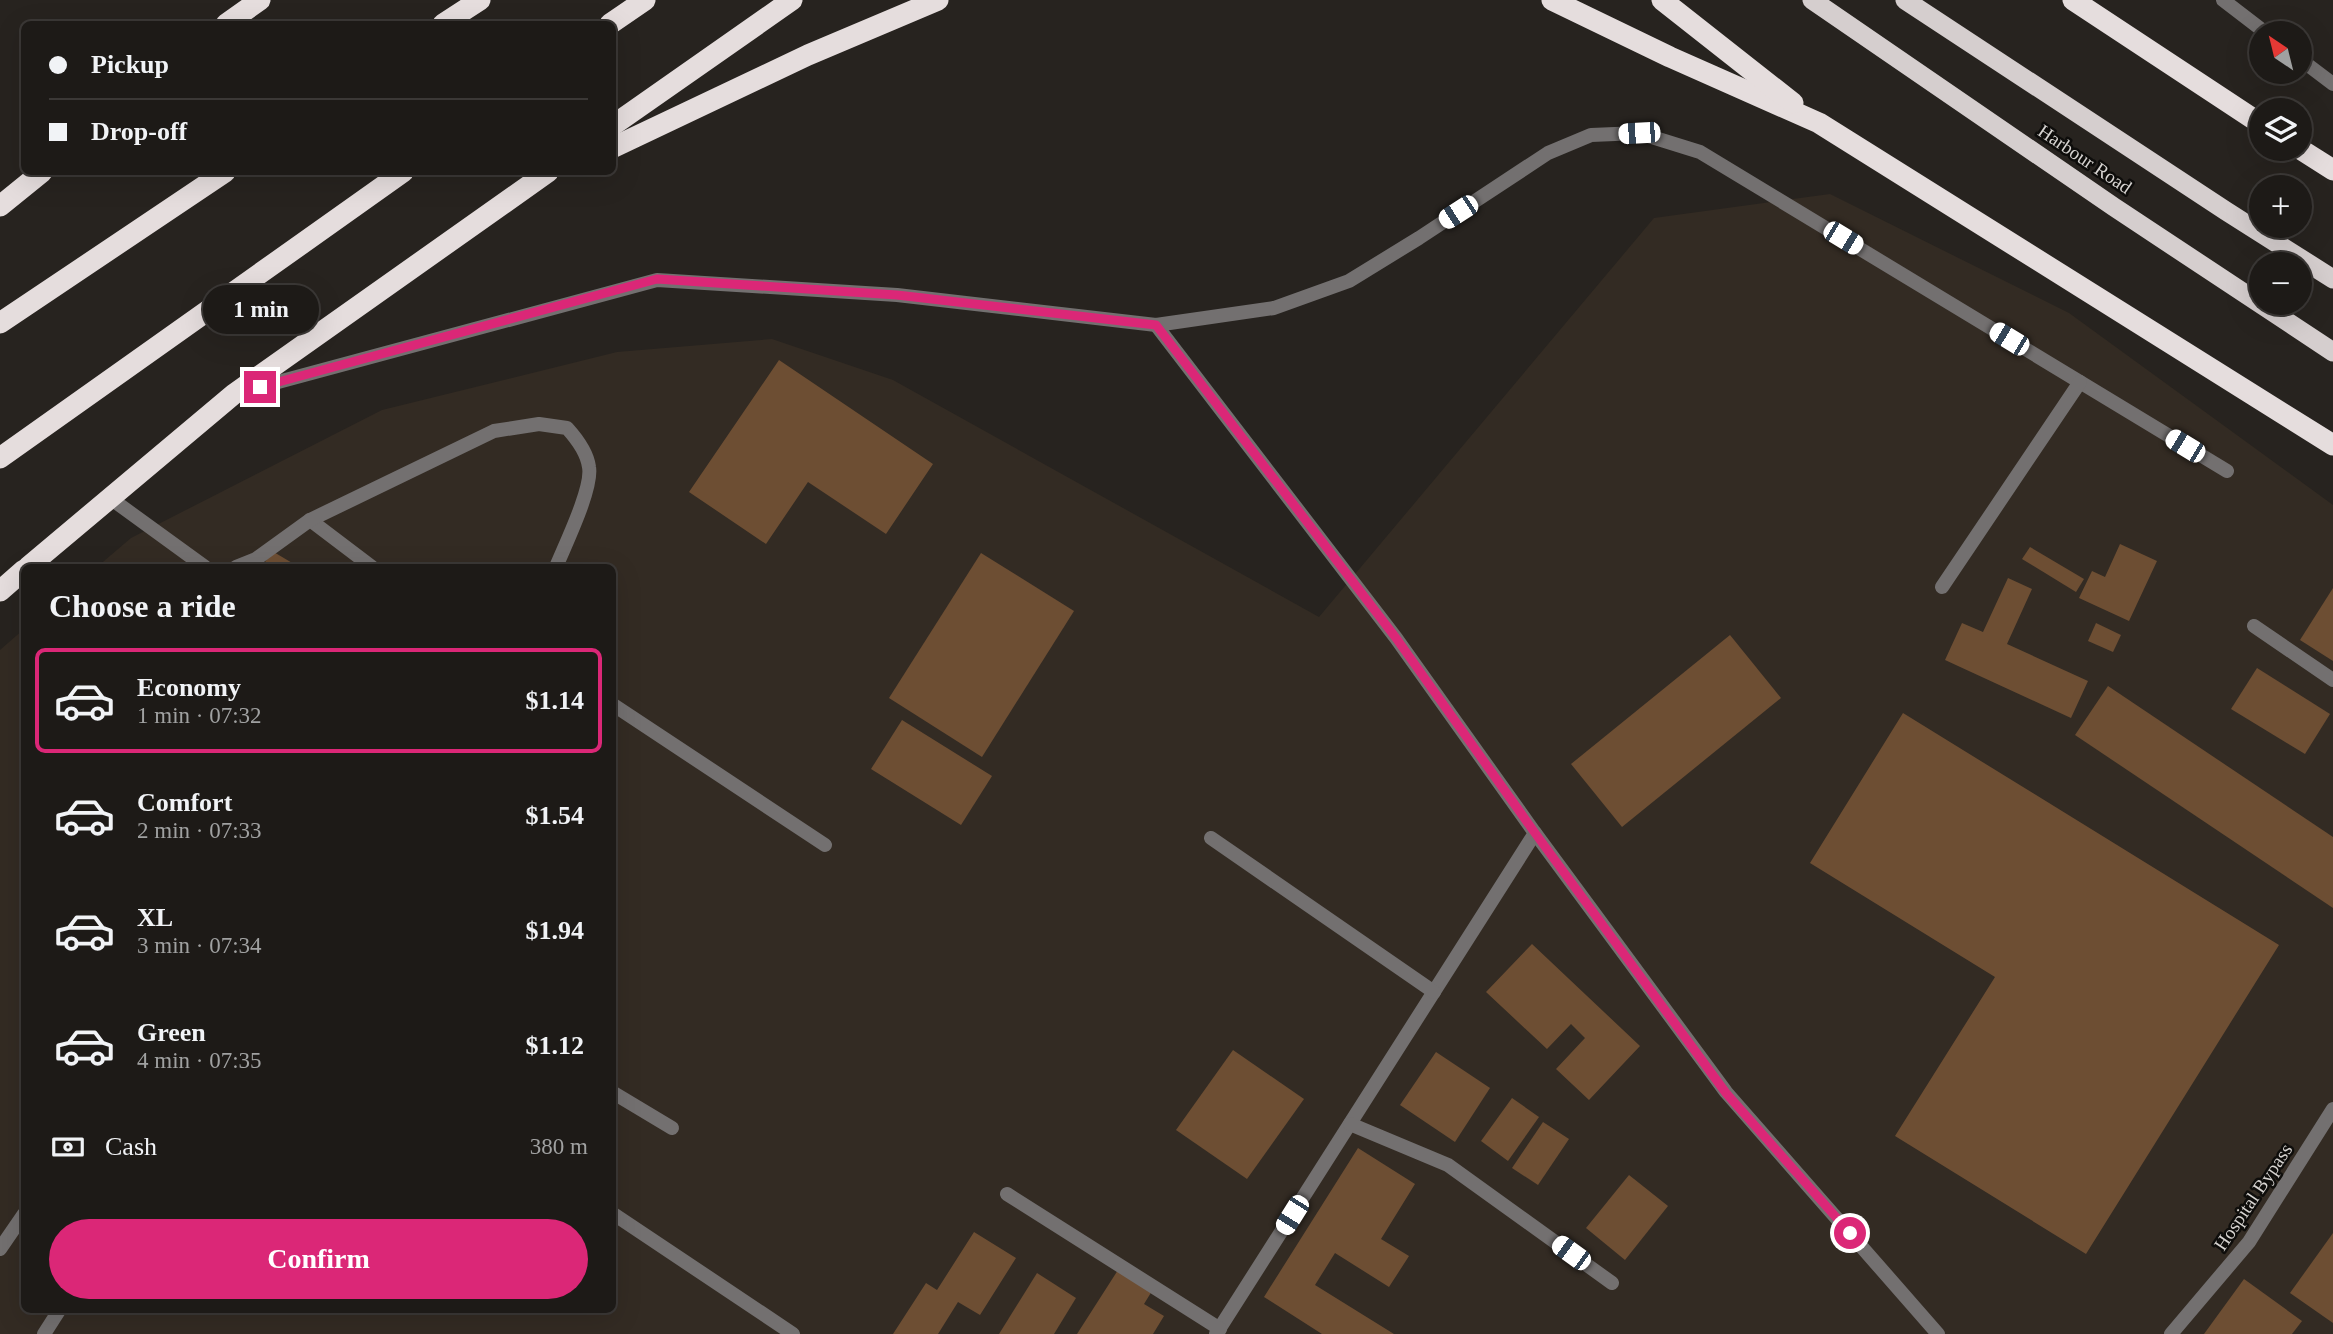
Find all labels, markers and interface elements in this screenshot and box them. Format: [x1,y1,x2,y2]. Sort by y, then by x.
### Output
north arrow [2249,21,2312,84]
map controls [2249,21,2312,315]
text: Pickup [91,50,169,79]
button: layers [2249,98,2312,161]
text: Drop-off [91,117,187,146]
street label: Harbour Road [2034,120,2136,198]
car [1618,121,1661,145]
button: + [2249,175,2312,238]
car [1435,192,1482,232]
car [1820,218,1867,258]
button: − [2249,252,2312,315]
callout: 1 min [202,286,318,334]
text: 1 min [233,297,289,322]
car [1986,319,2033,359]
route end [244,371,276,403]
car [2162,426,2209,466]
text: Choose a ride [49,588,236,624]
icon: car [53,669,116,732]
text: Economy [137,673,241,702]
text: $1.14 [526,686,584,715]
text: 1 min · 07:32 [137,703,262,728]
icon: car [53,784,116,847]
text: Comfort [137,788,232,817]
text: $1.54 [526,801,584,830]
text: 2 min · 07:33 [137,818,262,843]
icon: car [53,899,116,962]
text: XL [137,903,173,932]
text: $1.94 [526,916,584,945]
text: 3 min · 07:34 [137,933,262,958]
icon: car [53,1014,116,1077]
text: Green [137,1018,206,1047]
text: $1.12 [526,1031,584,1060]
text: 4 min · 07:35 [137,1048,262,1073]
icon: cash [49,1128,87,1166]
text: Cash [105,1132,157,1161]
text: 380 m [530,1134,588,1159]
street label: Hospital Bypass [2210,1140,2296,1254]
car [1272,1192,1313,1238]
route start [1834,1217,1866,1249]
button: Confirm [49,1219,588,1299]
car [1548,1232,1595,1274]

